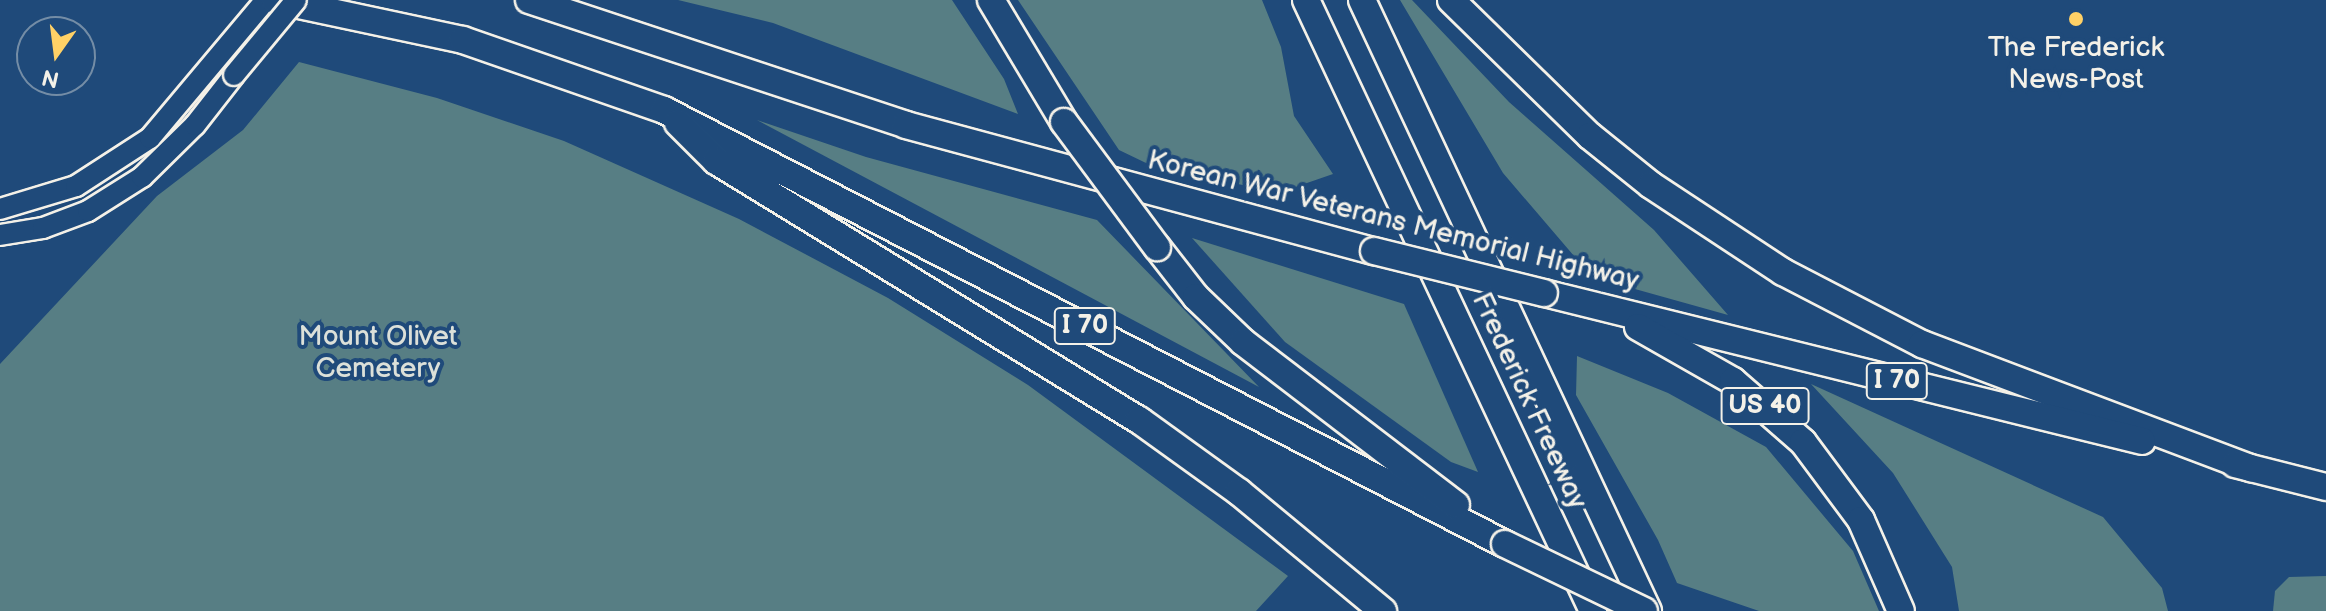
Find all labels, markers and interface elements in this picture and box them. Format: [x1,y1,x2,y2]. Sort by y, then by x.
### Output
marker: The Frederick News-Post [2067,10,2085,28]
north arrow [16,16,96,96]
place label: The Frederick News-Post [1988,31,2164,97]
text: N [39,63,62,93]
street label: Korean War Veterans Memorial Highway [1143,143,1643,299]
street label: Frederick Freeway [1464,287,1594,515]
road number: I 70 [1053,304,1117,348]
park label: Mount Olivet Cemetery [299,320,457,386]
road number: I 70 [1865,359,1929,403]
road number: US 40 [1719,384,1811,428]

